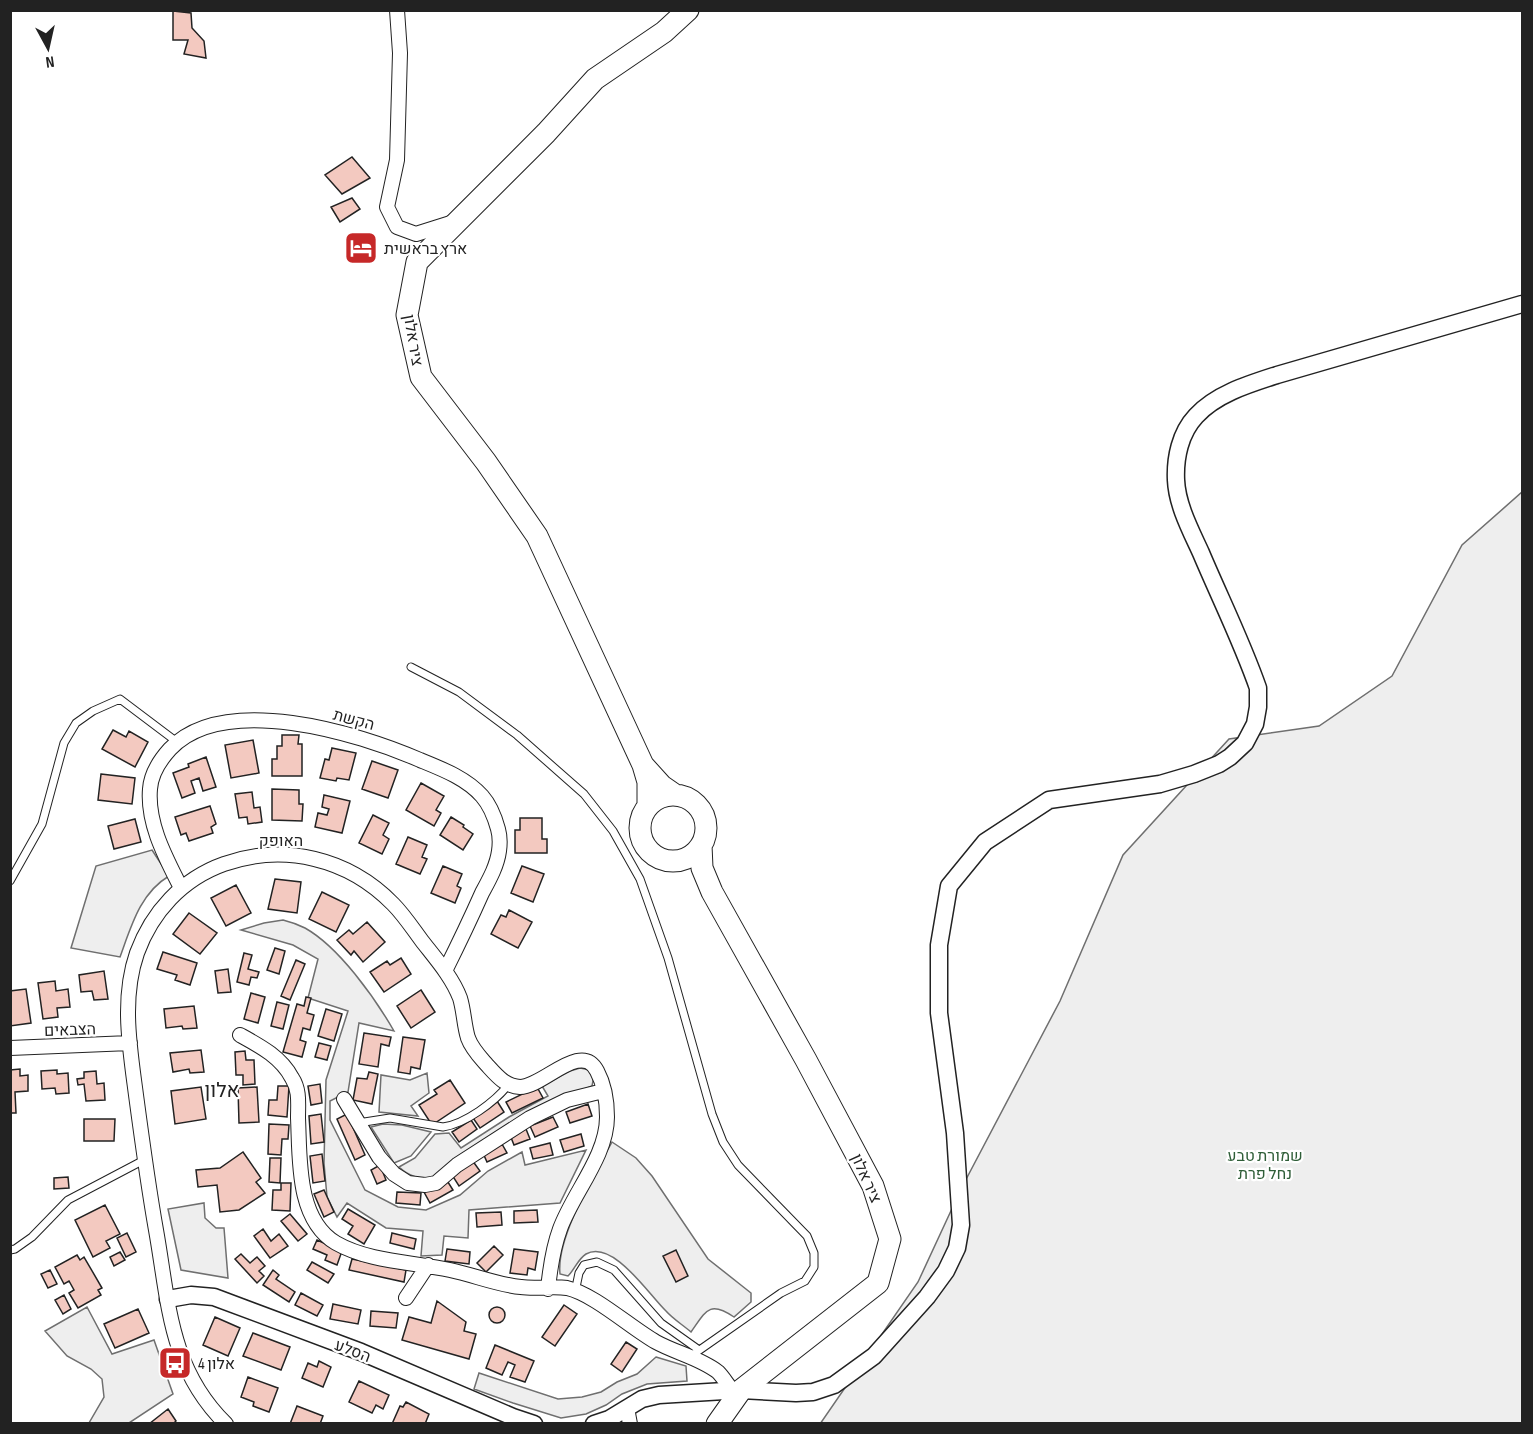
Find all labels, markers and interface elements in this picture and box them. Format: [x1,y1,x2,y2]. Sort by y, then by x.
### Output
north arrow [18,18,78,78]
text: N [44,51,55,71]
hotel icon: ארץ בראשית [343,230,379,266]
place label: ארץ בראשית [384,240,467,259]
street label: ציר אלון [399,313,426,368]
street label: הקשת [331,706,376,735]
street label: האופק [259,832,303,851]
street label: הצבאים [44,1020,96,1041]
district label: אלון [205,1079,239,1103]
park label: שמורת טבע נחל פרת [1227,1147,1303,1184]
street label: ציר אלון [846,1151,885,1206]
street label: הסלע [332,1336,373,1367]
bus stop icon: אלון 4 [157,1345,193,1381]
place label: אלון 4 [198,1355,235,1374]

